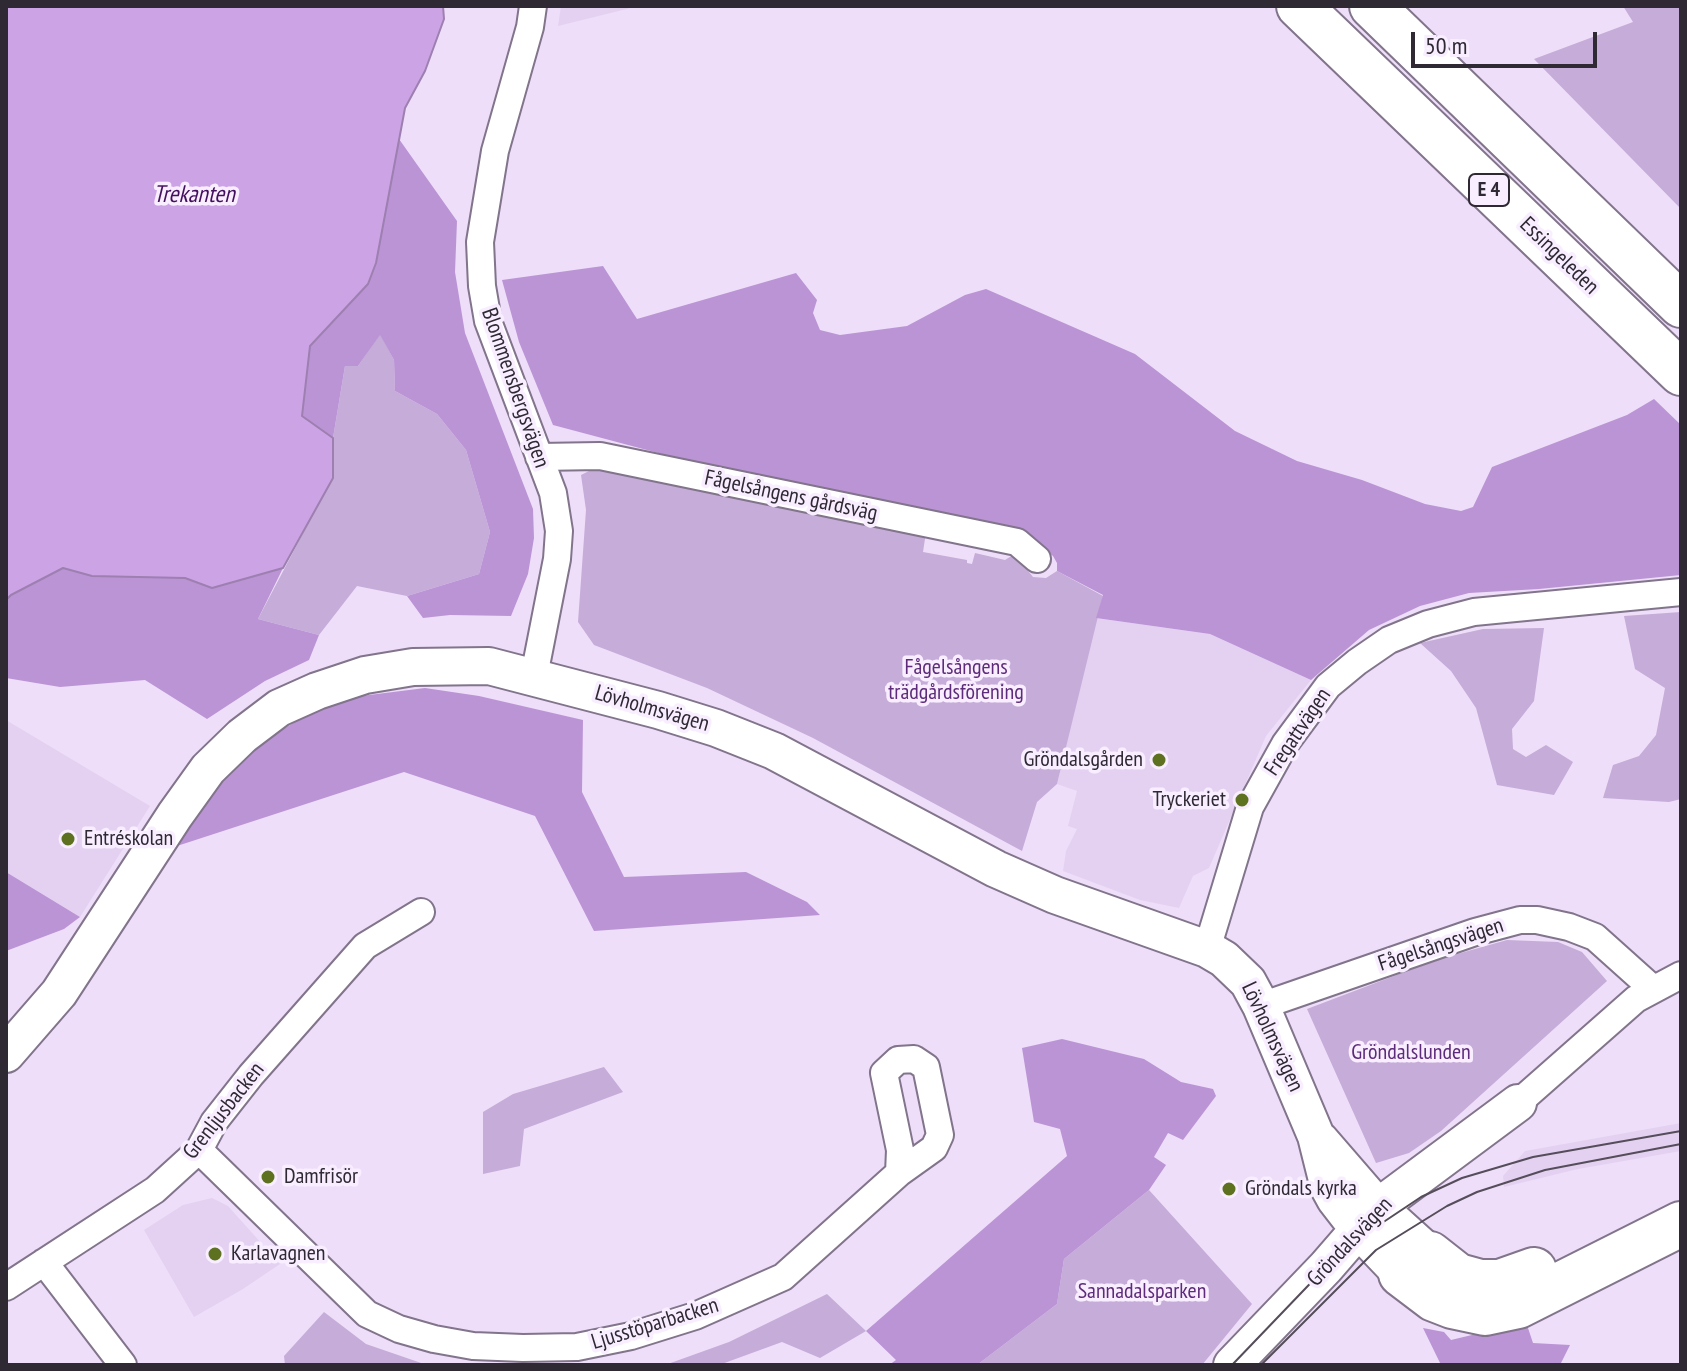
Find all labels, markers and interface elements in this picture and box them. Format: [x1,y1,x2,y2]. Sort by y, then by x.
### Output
scale bar [1415,16,1601,66]
text: 50 m [1425,30,1467,61]
road number: E 4 [1469,174,1509,206]
water label: Trekanten [153,181,235,209]
street label: Essingeleden [1514,212,1604,300]
street label: Blommensbergsvägen [475,305,555,471]
street label: Fågelsångens gårdsväg [702,465,880,527]
park label: Fågelsångens trädgårdsförening [888,655,1024,706]
street label: Lövholmsvägen [592,680,712,738]
street label: Fregattvägen [1259,683,1337,781]
place label: Gröndalsgården [1023,747,1143,773]
marker: Gröndalsgården [1150,751,1168,769]
place label: Tryckeriet [1153,787,1226,813]
marker: Tryckeriet [1233,791,1251,809]
place label: Entréskolan [84,826,173,852]
marker: Entréskolan [59,830,77,848]
street label: Fågelsångsvägen [1375,912,1507,978]
street label: Lövholmsvägen [1235,978,1309,1096]
park label: Gröndalslunden [1351,1040,1471,1066]
street label: Grenljusbacken [178,1057,270,1165]
place label: Damfrisör [284,1164,358,1190]
marker: Damfrisör [259,1168,277,1186]
place label: Gröndals kyrka [1245,1176,1357,1202]
marker: Gröndals kyrka [1220,1180,1238,1198]
street label: Gröndalsvägen [1302,1192,1398,1292]
place label: Karlavagnen [231,1241,325,1267]
marker: Karlavagnen [206,1245,224,1263]
park label: Sannadalsparken [1078,1279,1206,1305]
street label: Ljusstöparbacken [588,1292,722,1356]

